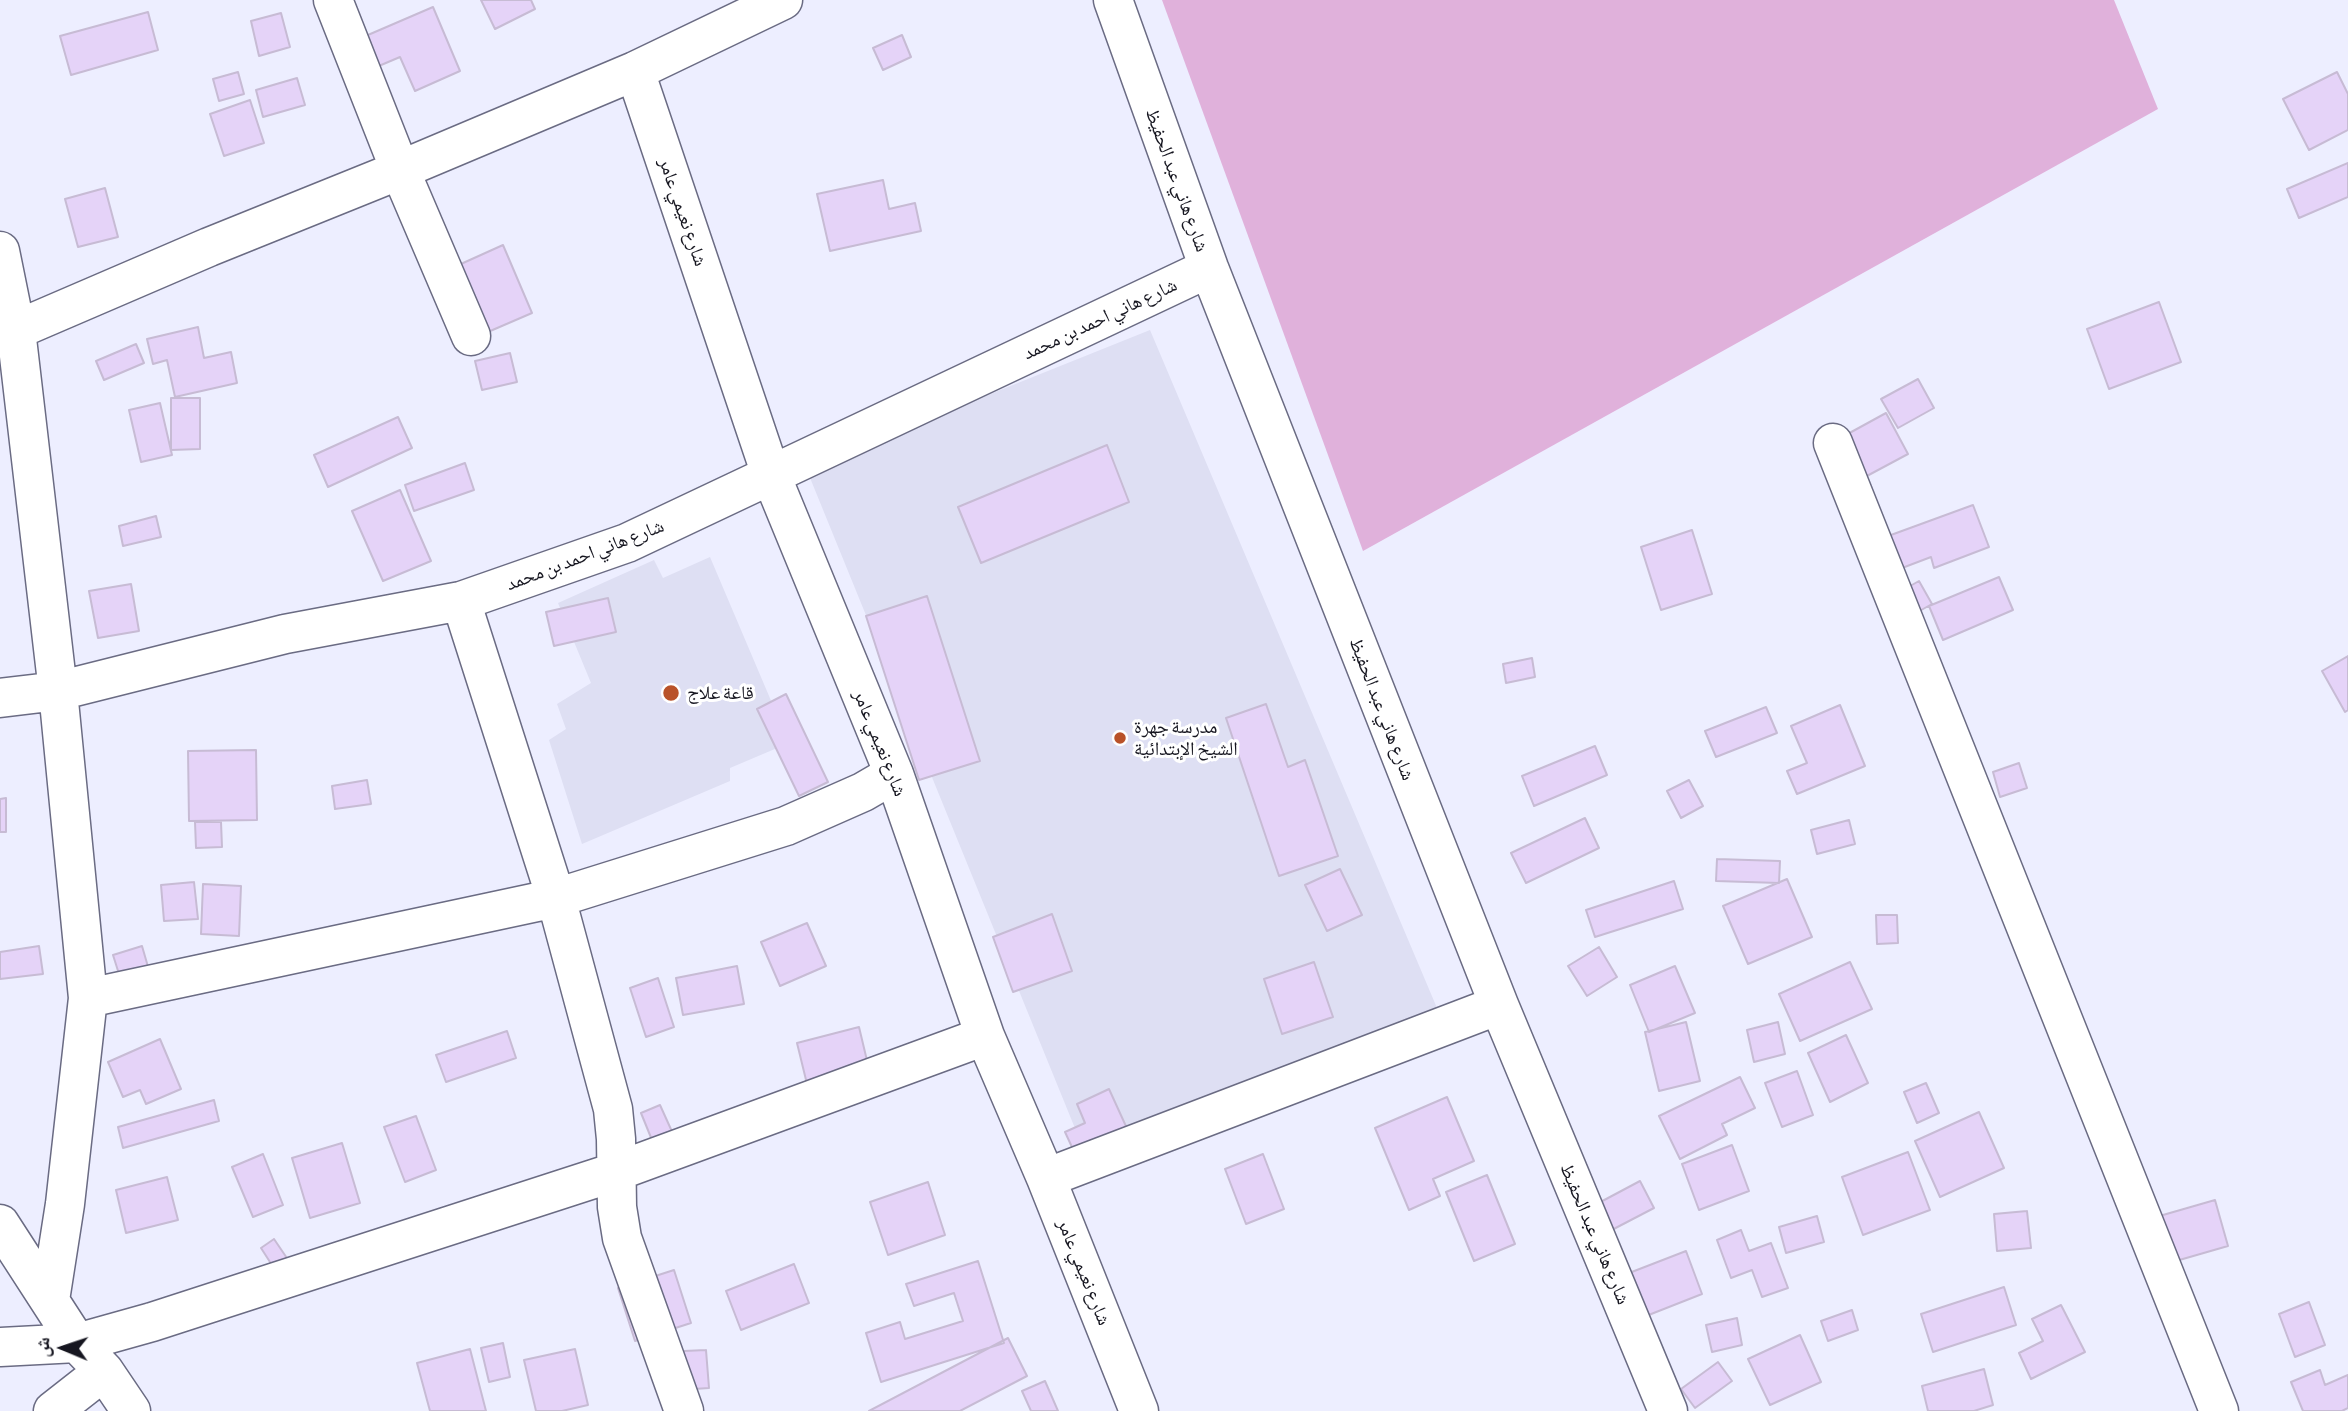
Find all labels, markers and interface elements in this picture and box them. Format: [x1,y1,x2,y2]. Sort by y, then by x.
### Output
street label: شارع هاني عبد الحفيظ [1140,105,1214,255]
street label: شارع نعيمي عامر [654,155,712,269]
street label: شارع هاني احمد بن محمد [1019,273,1181,365]
street label: شارع هاني احمد بن محمد [503,514,667,596]
street label: شارع هاني عبد الحفيظ [1344,634,1420,784]
place label: قاعة علاج [687,682,754,704]
marker: قاعة علاج [661,683,681,703]
street label: شارع نعيمي عامر [848,686,912,800]
place label: مدرسة جهرة الشيخ الإبتدائية [1134,716,1238,760]
marker: مدرسة جهرة الشيخ الإبتدائية [1112,730,1128,746]
street label: شارع هاني عبد الحفيظ [1555,1160,1635,1308]
street label: شارع نعيمي عامر [1052,1215,1116,1329]
north arrow [28,1313,98,1383]
text: ش [31,1337,53,1358]

